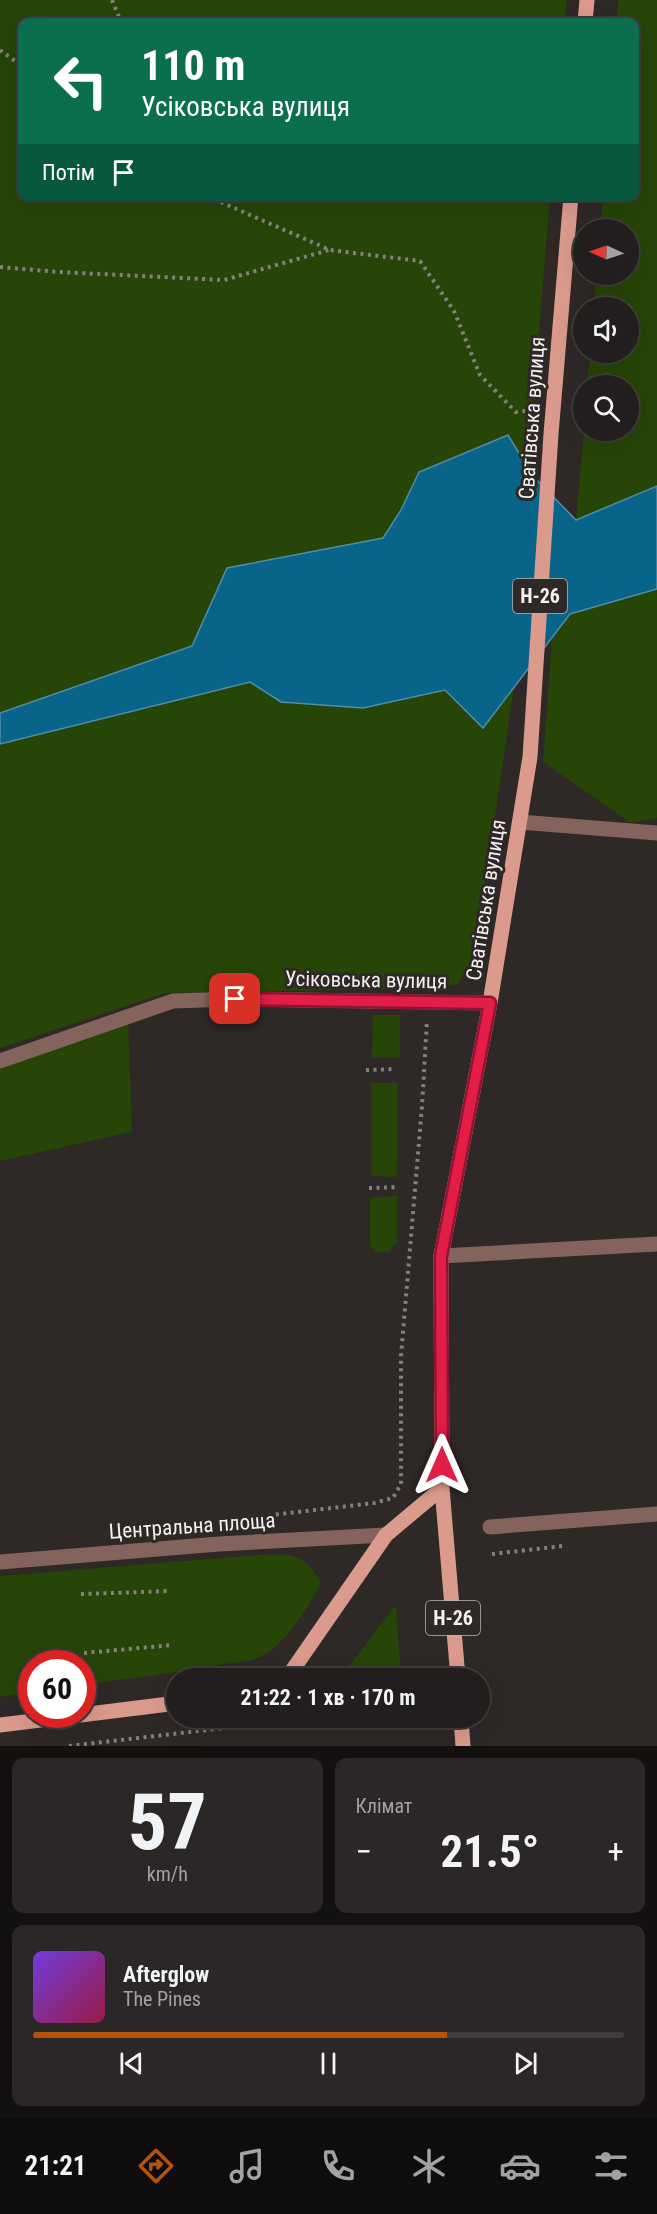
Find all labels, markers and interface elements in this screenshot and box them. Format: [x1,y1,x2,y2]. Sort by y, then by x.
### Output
text: 110 m [141,41,246,90]
icon: left [42,42,120,120]
text: Усіковська вулиця [141,91,350,123]
icon: arrive [107,156,140,189]
text: Потім [42,160,95,185]
north arrow [573,219,639,285]
map controls [573,219,639,441]
button: sound [573,297,639,363]
street label: Сватівська вулиця [514,336,550,500]
button: search [573,375,639,441]
road number: Н-26 [513,579,567,613]
street label: Сватівська вулиця [461,818,511,982]
street label: Усіковська вулиця [285,967,447,993]
pin [209,973,260,1024]
icon: arrive [218,982,251,1015]
position arrow [410,1433,474,1497]
street label: Центральна площа [108,1508,276,1544]
road number: Н-26 [426,1601,480,1635]
speed limit sign: 60 [18,1650,96,1728]
text: 21:22 · 1 хв · 170 m [240,1685,416,1710]
text: 57 [128,1777,207,1868]
text: Клімат [356,1794,412,1818]
text: 21.5° [440,1825,539,1878]
text: − [356,1832,372,1871]
text: + [608,1832,624,1871]
text: km/h [147,1862,188,1886]
text: Afterglow [123,1962,209,1987]
text: The Pines [123,1987,201,2011]
icon: previous [115,2047,148,2080]
icon: pause [312,2047,345,2080]
icon: next [509,2047,542,2080]
icon: directions [135,2145,177,2187]
icon: music [226,2145,268,2187]
icon: phone [317,2145,359,2187]
icon: climate [408,2145,450,2187]
icon: car [499,2145,541,2187]
icon: filters [590,2145,632,2187]
text: 21:21 [25,2150,86,2182]

